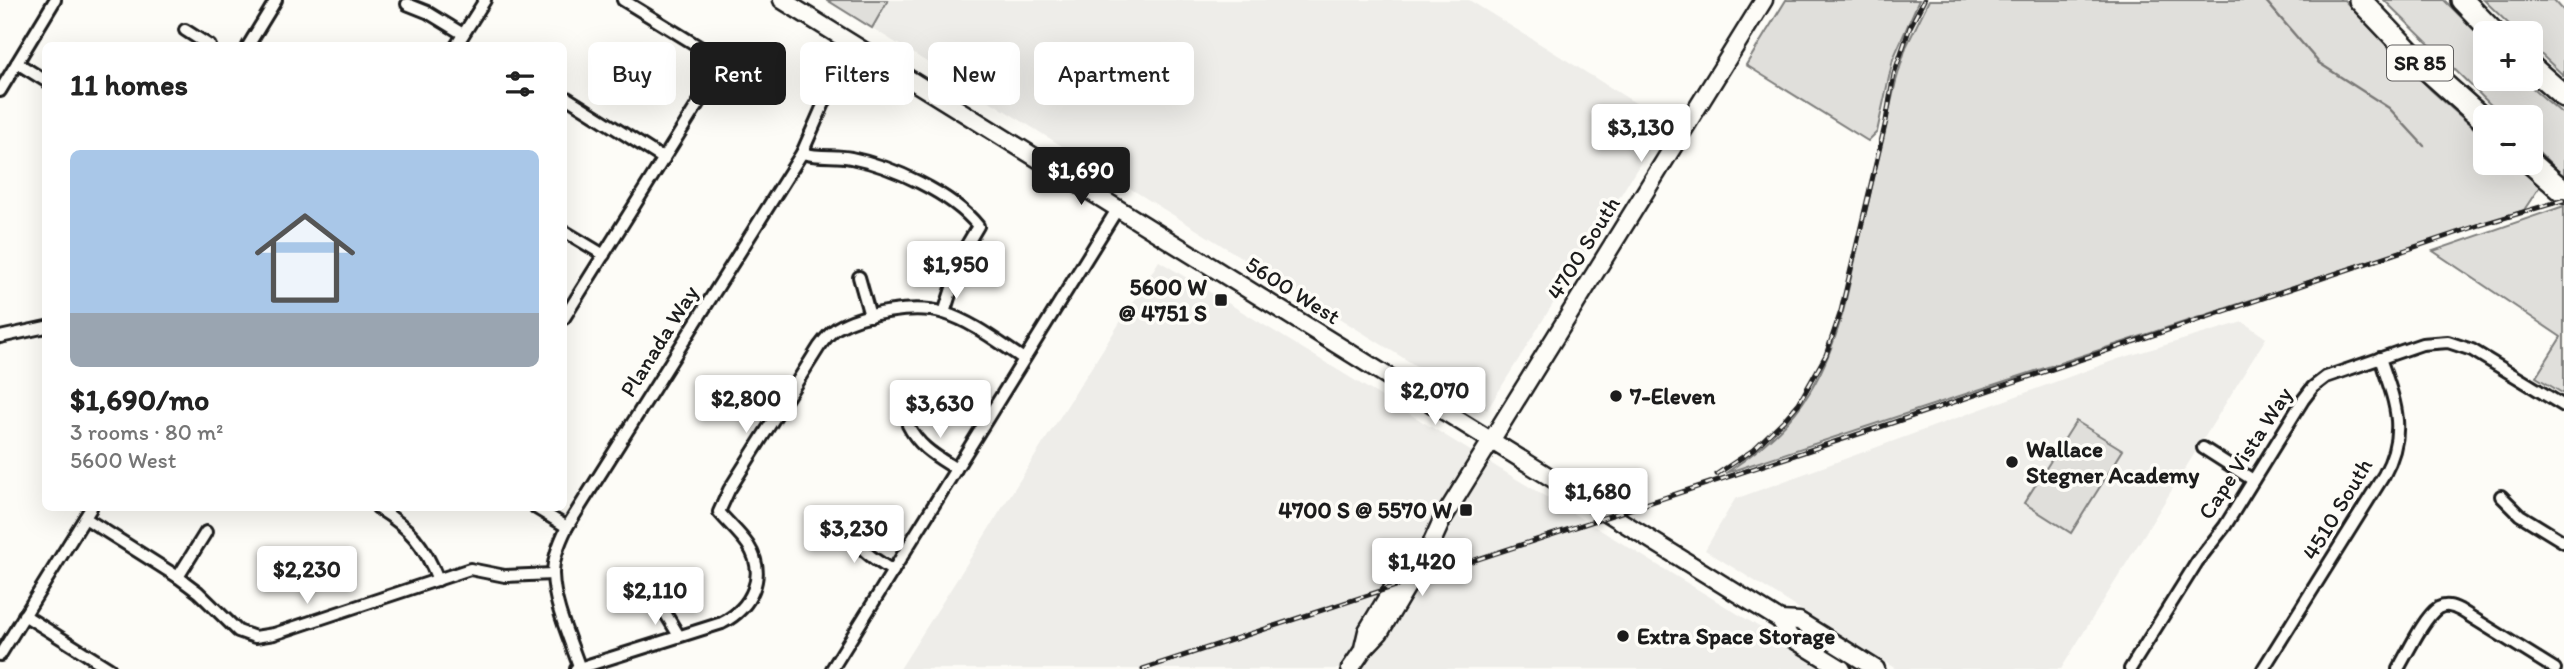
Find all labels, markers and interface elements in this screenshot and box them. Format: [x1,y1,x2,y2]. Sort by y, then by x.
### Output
map controls [2473,21,2543,175]
button: + [2473,21,2543,91]
chip: Buy [588,42,676,105]
chip: Rent [690,42,786,105]
chip: Filters [800,42,914,105]
chip: New [928,42,1020,105]
chip: Apartment [1034,42,1194,105]
road number: SR 85 [2387,46,2453,80]
icon: filters [501,65,539,103]
text: 11 homes [70,66,188,103]
pin: $3,130 [1584,104,1698,164]
button: − [2473,105,2543,175]
text: $3,130 [1607,113,1675,141]
pin: $1,690 [1024,148,1138,207]
text: $1,690 [1048,156,1114,184]
street label: 4700 South [1540,191,1626,305]
icon: home [242,195,368,321]
pin: $1,950 [899,242,1013,301]
text: $1,950 [923,250,989,278]
street label: 5600 West [1240,250,1346,330]
place label: 5600 W @ 4751 S [1118,273,1207,327]
street label: Planada Way [614,280,704,402]
marker: 5600 W @ 4751 S [1213,292,1229,308]
pin: $2,070 [1378,368,1492,427]
pin: $2,800 [689,376,803,435]
text: $2,070 [1401,376,1469,404]
pin: $3,630 [883,380,997,440]
text: $1,690/mo [70,381,209,418]
street label: Cape Vista Way [2192,381,2298,524]
place label: 7-Eleven [1629,382,1716,410]
text: $2,800 [711,384,781,412]
marker: 7-Eleven [1608,388,1624,404]
text: $3,630 [906,389,974,417]
text: 3 rooms · 80 m² [70,418,224,446]
place label: Wallace Stegner Academy [2026,435,2199,489]
text: 5600 West [70,446,176,474]
street label: 4510 South [2296,453,2378,565]
marker: Wallace Stegner Academy [2004,454,2020,470]
pin: $1,680 [1541,468,1655,528]
text: $1,680 [1565,477,1631,505]
place label: 4700 S @ 5570 W [1278,496,1452,524]
marker: 4700 S @ 5570 W [1458,502,1474,518]
pin: $3,230 [797,505,911,565]
text: $3,230 [820,514,888,542]
pin: $1,420 [1365,538,1479,598]
pin: $2,230 [250,546,364,606]
text: $1,420 [1388,547,1456,575]
text: $2,230 [273,555,341,583]
pin: $2,110 [598,568,712,627]
text: $2,110 [623,576,687,604]
place label: Extra Space Storage [1637,622,1835,650]
marker: Extra Space Storage [1615,628,1631,644]

